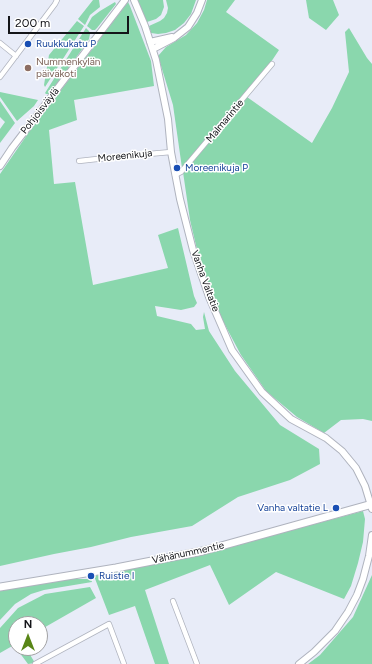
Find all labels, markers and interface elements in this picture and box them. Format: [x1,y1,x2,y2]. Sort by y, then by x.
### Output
scale bar [10,8,131,34]
text: 200 m [15,16,50,30]
place label: Ruukkukatu P [36,38,96,50]
marker: Ruukkukatu P [23,39,33,49]
place label: Nummenkylän päiväkoti [36,56,100,80]
marker: Nummenkylän päiväkoti [23,63,33,73]
street label: Pohjoisväylä [18,86,62,136]
street label: Malmarintie [204,97,246,145]
street label: Moreenikuja [97,147,153,165]
place label: Moreenikuja P [185,162,248,174]
marker: Moreenikuja P [172,163,182,173]
street label: Vanha Valtatie [188,249,222,313]
place label: Vanha valtatie L [257,502,328,514]
marker: Vanha valtatie L [331,503,341,513]
street label: Vähänummentie [151,539,225,567]
place label: Ruistie I [99,570,135,582]
marker: Ruistie I [86,571,96,581]
north arrow [8,616,48,656]
text: N [24,618,32,631]

